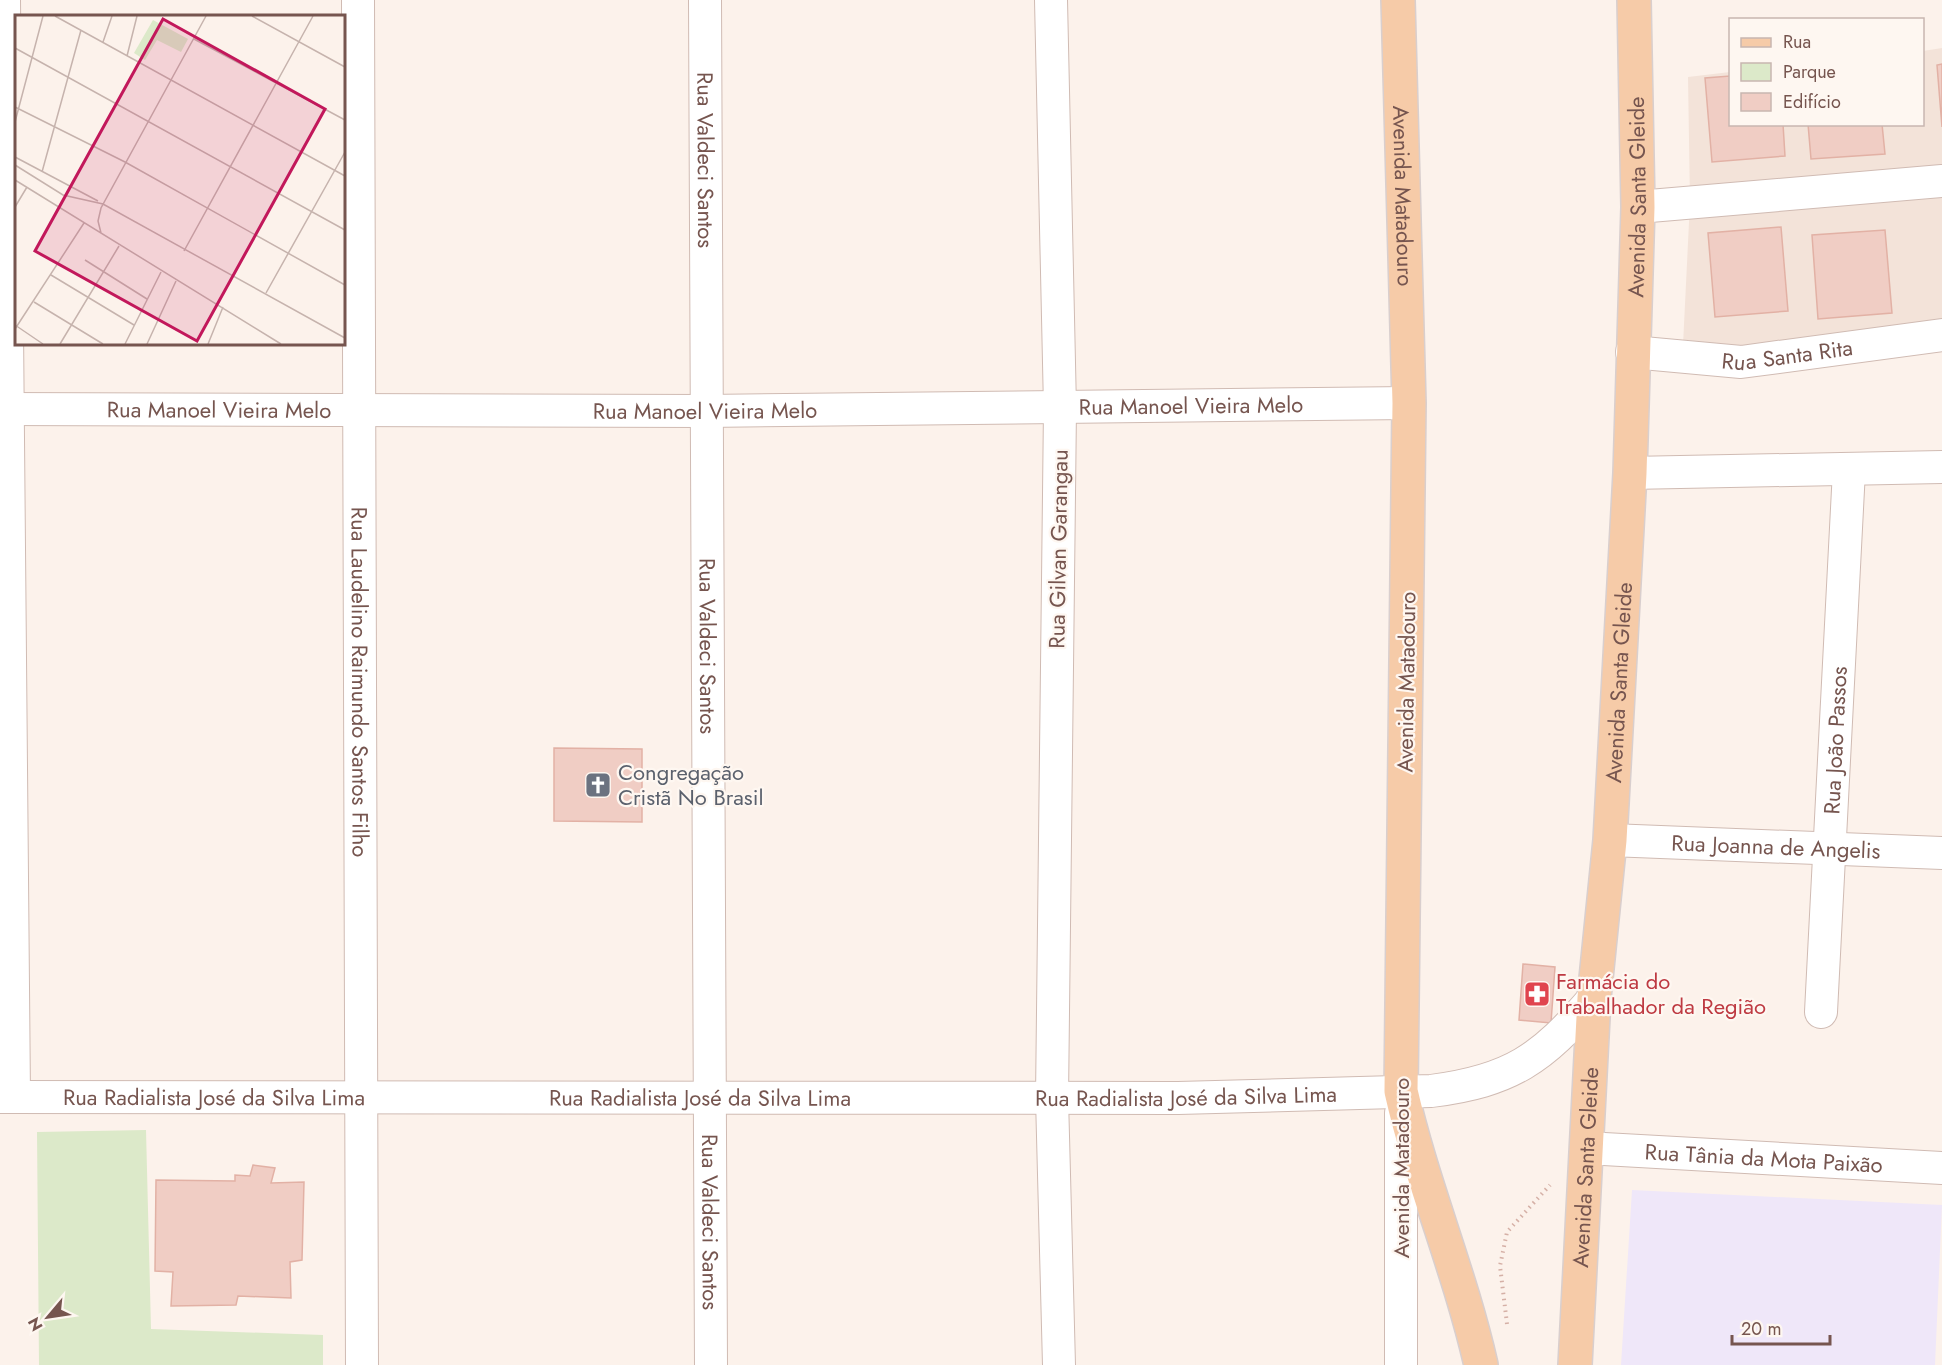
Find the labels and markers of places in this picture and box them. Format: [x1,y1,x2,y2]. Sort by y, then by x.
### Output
place label: Congregação Cristã No Brasil [618,756,763,813]
church icon: Congregação Cristã No Brasil [583,770,613,800]
place label: Farmácia do Trabalhador da Região [1556,965,1766,1022]
pharmacy icon: Farmácia do Trabalhador da Região [1522,979,1552,1009]

